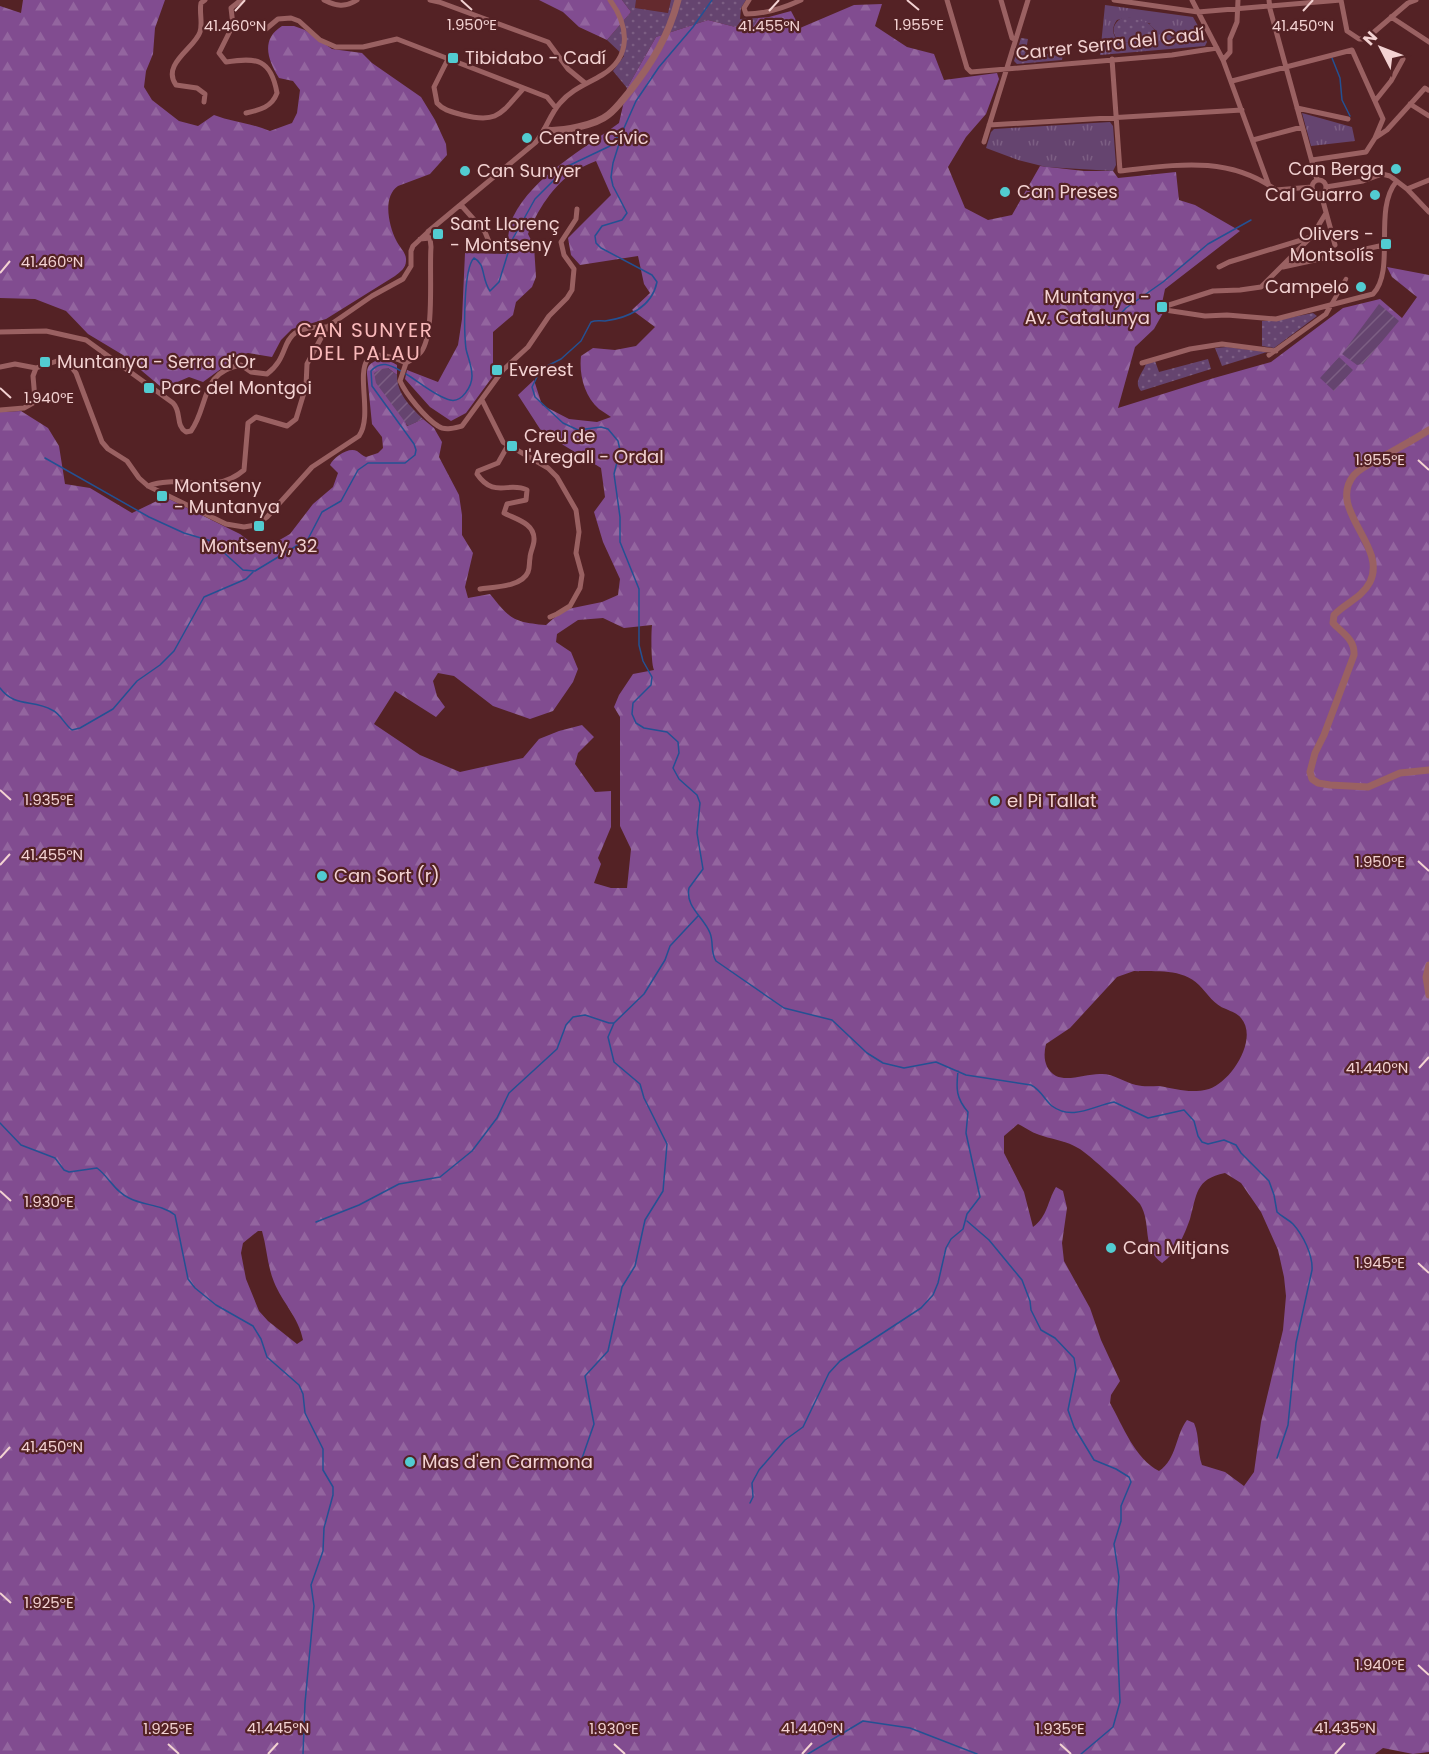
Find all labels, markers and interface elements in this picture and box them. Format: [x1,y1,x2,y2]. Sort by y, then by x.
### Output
text: 1.950°E [447,14,497,35]
text: 1.955°E [894,14,944,35]
text: 41.460°N [204,15,266,36]
text: 41.455°N [738,15,800,36]
text: 41.450°N [1272,15,1334,36]
north arrow [1351,18,1411,78]
street label: Carrer Serra del Cadí [1014,21,1206,66]
text: N [1358,26,1383,50]
place label: Tibidabo - Cadí [465,45,606,70]
marker: Tibidabo - Cadí [446,51,460,65]
place label: Centre Cívic [539,125,649,150]
marker: Centre Cívic [520,131,534,145]
place label: Can Berga [1288,156,1384,181]
place label: Can Sunyer [477,158,581,183]
marker: Can Berga [1389,162,1403,176]
marker: Can Sunyer [458,164,472,178]
place label: Can Preses [1017,179,1118,204]
place label: Cal Guarro [1265,182,1363,207]
marker: Can Preses [998,185,1012,199]
marker: Cal Guarro [1368,188,1382,202]
place label: Sant Llorenç - Montseny [450,211,560,257]
place label: Olivers - Montsolís [1290,221,1374,267]
marker: Sant Llorenç - Montseny [431,227,445,241]
marker: Olivers - Montsolís [1379,237,1393,251]
text: 41.460°N [21,251,83,272]
place label: Campelo [1265,274,1349,299]
marker: Campelo [1354,280,1368,294]
place label: Muntanya - Av. Catalunya [1025,284,1150,330]
marker: Muntanya - Av. Catalunya [1155,300,1169,314]
district label: CAN SUNYER DEL PALAU [297,316,433,367]
place label: Muntanya - Serra d'Or [57,349,256,374]
marker: Muntanya - Serra d'Or [38,355,52,369]
place label: Everest [509,357,573,382]
marker: Everest [490,363,504,377]
place label: Parc del Montgoi [161,375,312,400]
marker: Parc del Montgoi [142,381,156,395]
text: 1.940°E [24,387,74,408]
place label: Creu de l'Aregall - Ordal [524,423,664,469]
marker: Creu de l'Aregall - Ordal [505,439,519,453]
text: 1.955°E [1355,449,1405,470]
place label: Montseny - Muntanya [174,473,280,519]
marker: Montseny - Muntanya [155,489,169,503]
marker: Montseny, 32 [252,519,266,533]
place label: Montseny, 32 [201,533,317,558]
place label: el Pi Tallat [1007,788,1097,813]
text: 1.935°E [24,789,74,810]
marker: el Pi Tallat [988,794,1002,808]
text: 41.455°N [21,844,83,865]
text: 1.950°E [1355,851,1405,872]
place label: Can Sort (r) [334,863,440,888]
marker: Can Sort (r) [315,869,329,883]
text: 41.440°N [1346,1057,1408,1078]
text: 1.930°E [24,1191,74,1212]
place label: Can Mitjans [1123,1235,1229,1260]
marker: Can Mitjans [1104,1241,1118,1255]
text: 1.945°E [1355,1252,1405,1273]
text: 41.450°N [21,1436,83,1457]
place label: Mas d'en Carmona [422,1449,593,1474]
marker: Mas d'en Carmona [403,1455,417,1469]
text: 1.925°E [24,1592,74,1613]
text: 1.940°E [1355,1654,1405,1675]
text: 41.445°N [247,1717,309,1738]
text: 41.440°N [781,1717,843,1738]
text: 41.435°N [1314,1717,1376,1738]
text: 1.925°E [143,1718,193,1739]
text: 1.930°E [589,1718,639,1739]
text: 1.935°E [1035,1718,1085,1739]

